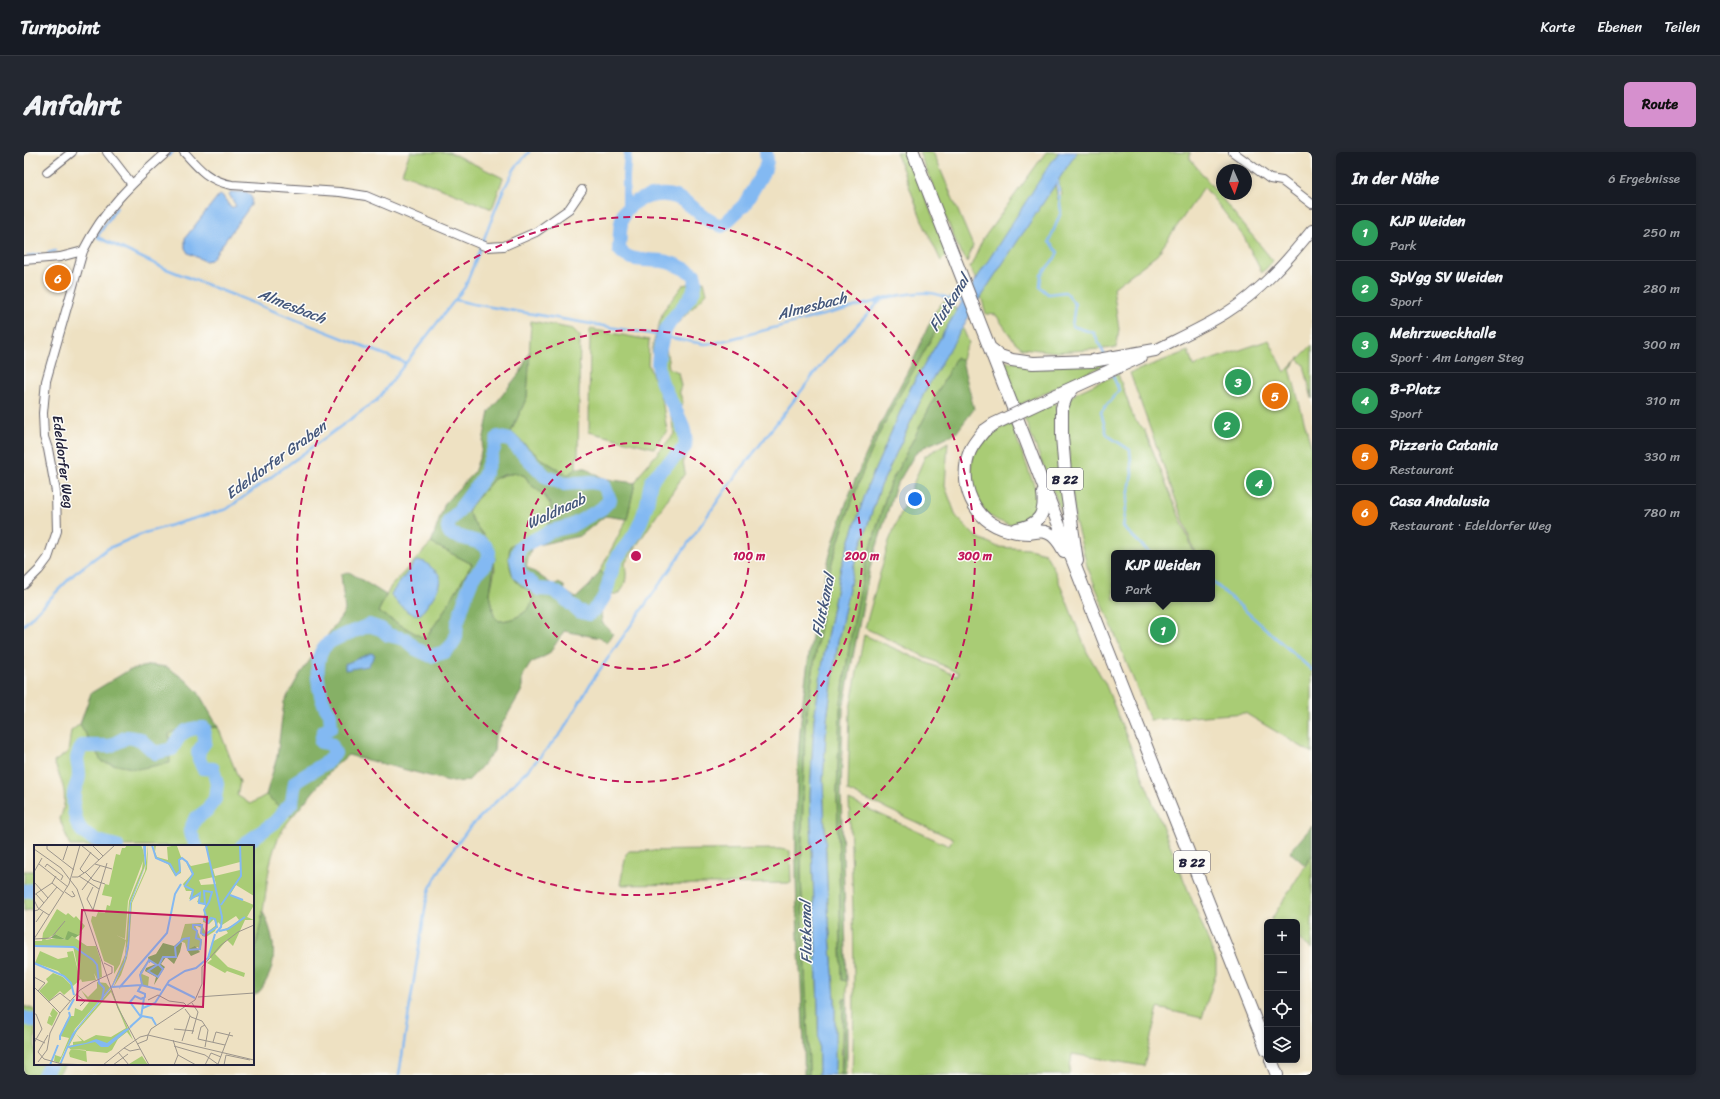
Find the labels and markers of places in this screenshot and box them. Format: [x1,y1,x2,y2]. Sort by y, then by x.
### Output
pin: 6 [45,263,71,293]
pin: 3 [1225,367,1251,397]
pin: 5 [1262,381,1288,411]
pin: 2 [1214,410,1240,440]
pin: 4 [1246,468,1272,498]
centre of rings [629,549,643,563]
pin: 1 [1150,615,1176,645]

